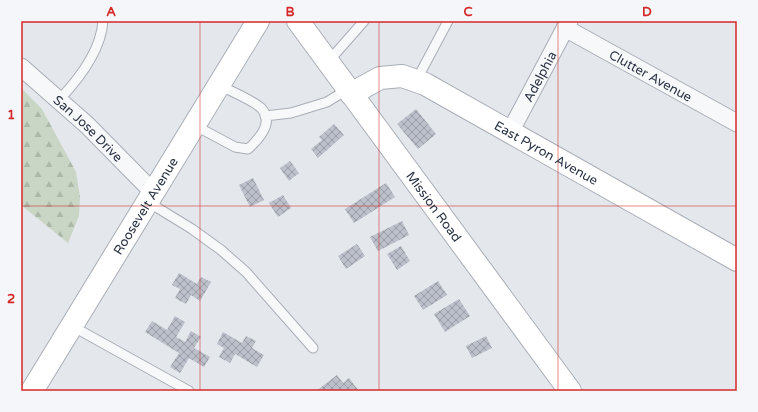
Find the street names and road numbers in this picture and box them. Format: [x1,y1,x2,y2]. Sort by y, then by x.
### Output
street label: Clutter Avenue [606,47,695,106]
street label: Adelphia [520,49,560,105]
street label: San Jose Drive [50,92,126,165]
street label: East Pyron Avenue [491,118,601,189]
street label: Roosevelt Avenue [110,155,182,258]
street label: Mission Road [402,169,465,245]

